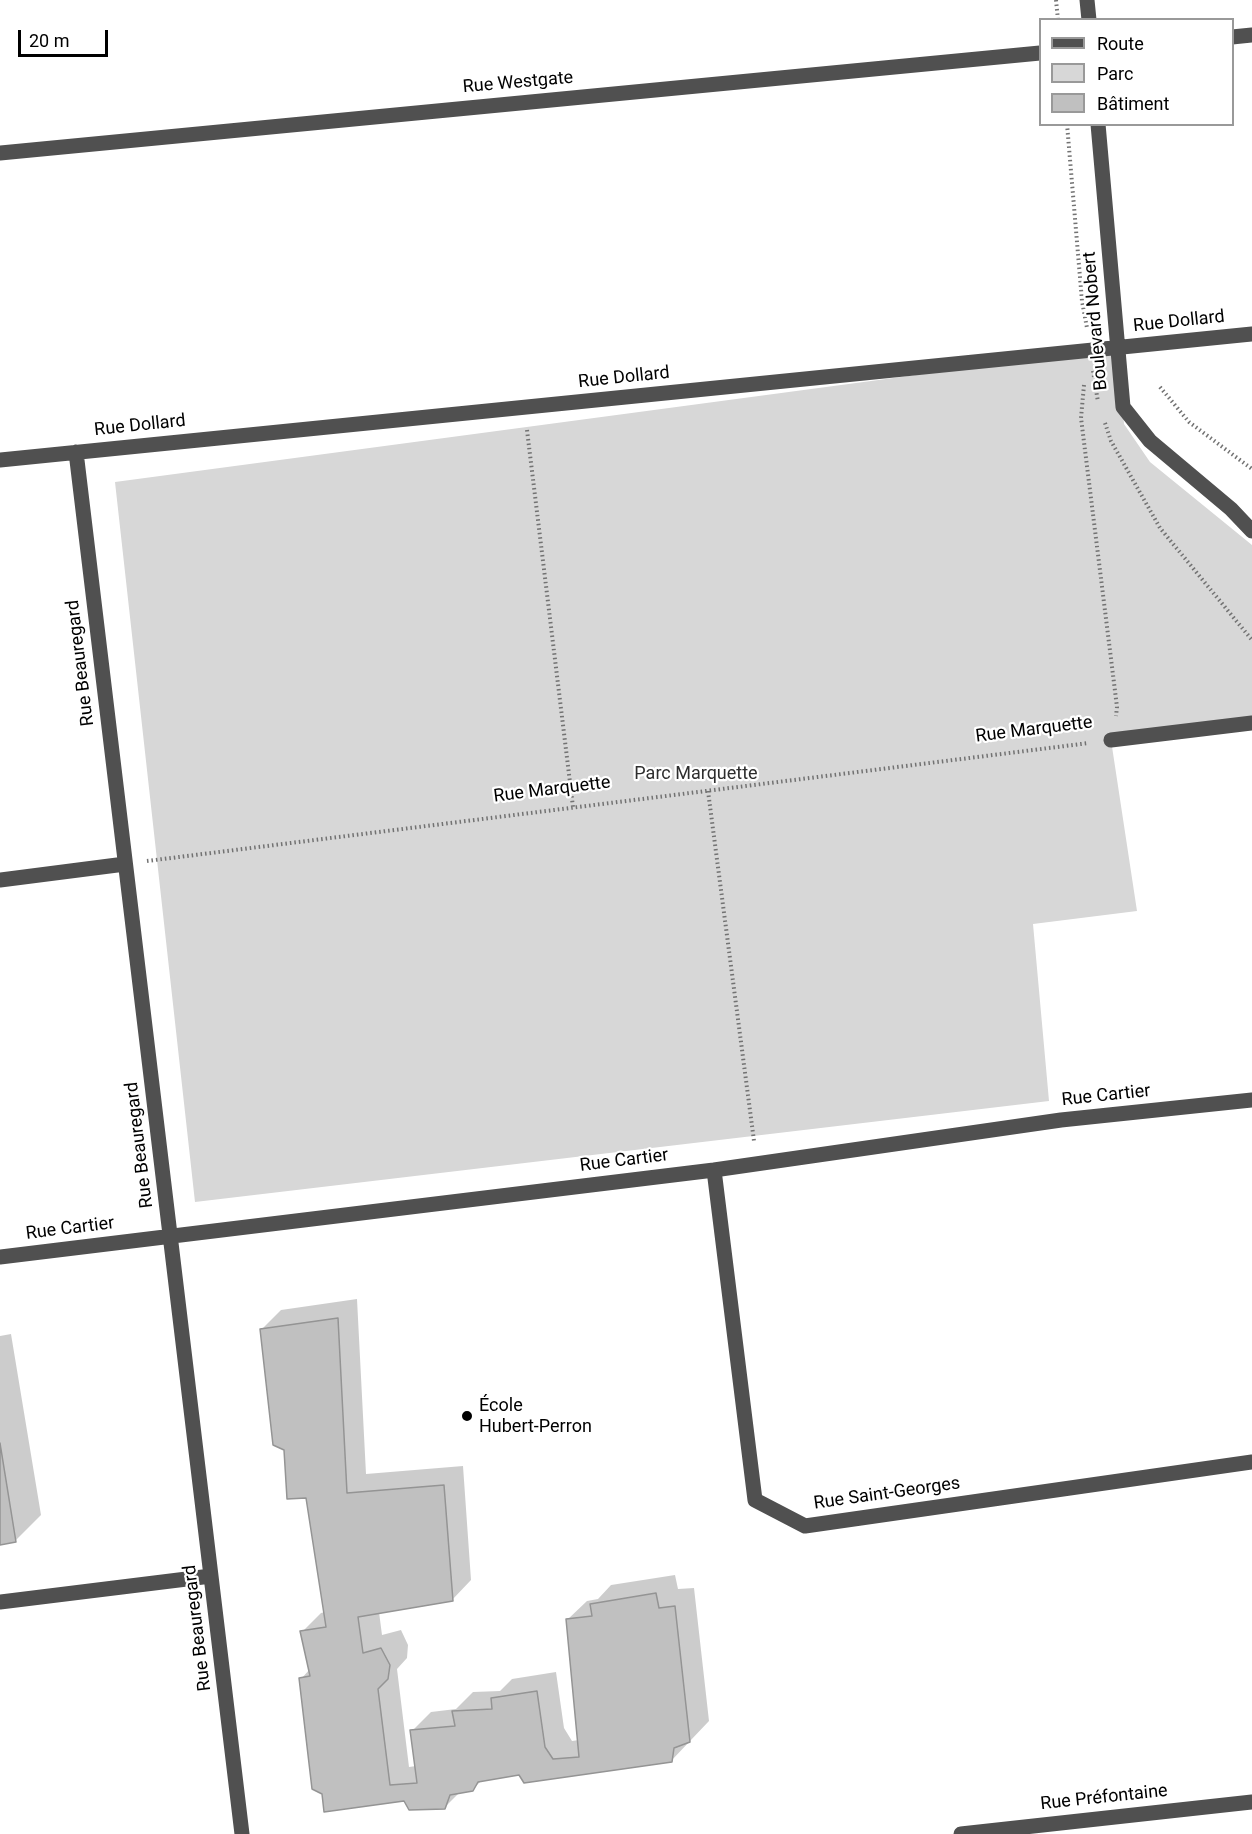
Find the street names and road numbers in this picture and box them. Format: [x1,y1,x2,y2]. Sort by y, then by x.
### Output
street label: Rue Westgate [462,67,574,99]
street label: Boulevard Nobert [1079,251,1113,391]
street label: Rue Dollard [1132,306,1226,338]
street label: Rue Dollard [577,362,671,394]
street label: Rue Dollard [93,410,187,442]
street label: Rue Beauregard [63,599,99,727]
street label: Rue Marquette [974,712,1094,748]
street label: Rue Marquette [492,772,612,808]
street label: Rue Beauregard [122,1081,158,1209]
street label: Rue Cartier [1061,1081,1151,1111]
street label: Rue Cartier [579,1145,669,1177]
street label: Rue Cartier [25,1213,115,1245]
street label: Rue Saint-Georges [812,1473,962,1515]
street label: Rue Beauregard [180,1564,216,1692]
street label: Rue Préfontaine [1039,1781,1169,1815]

